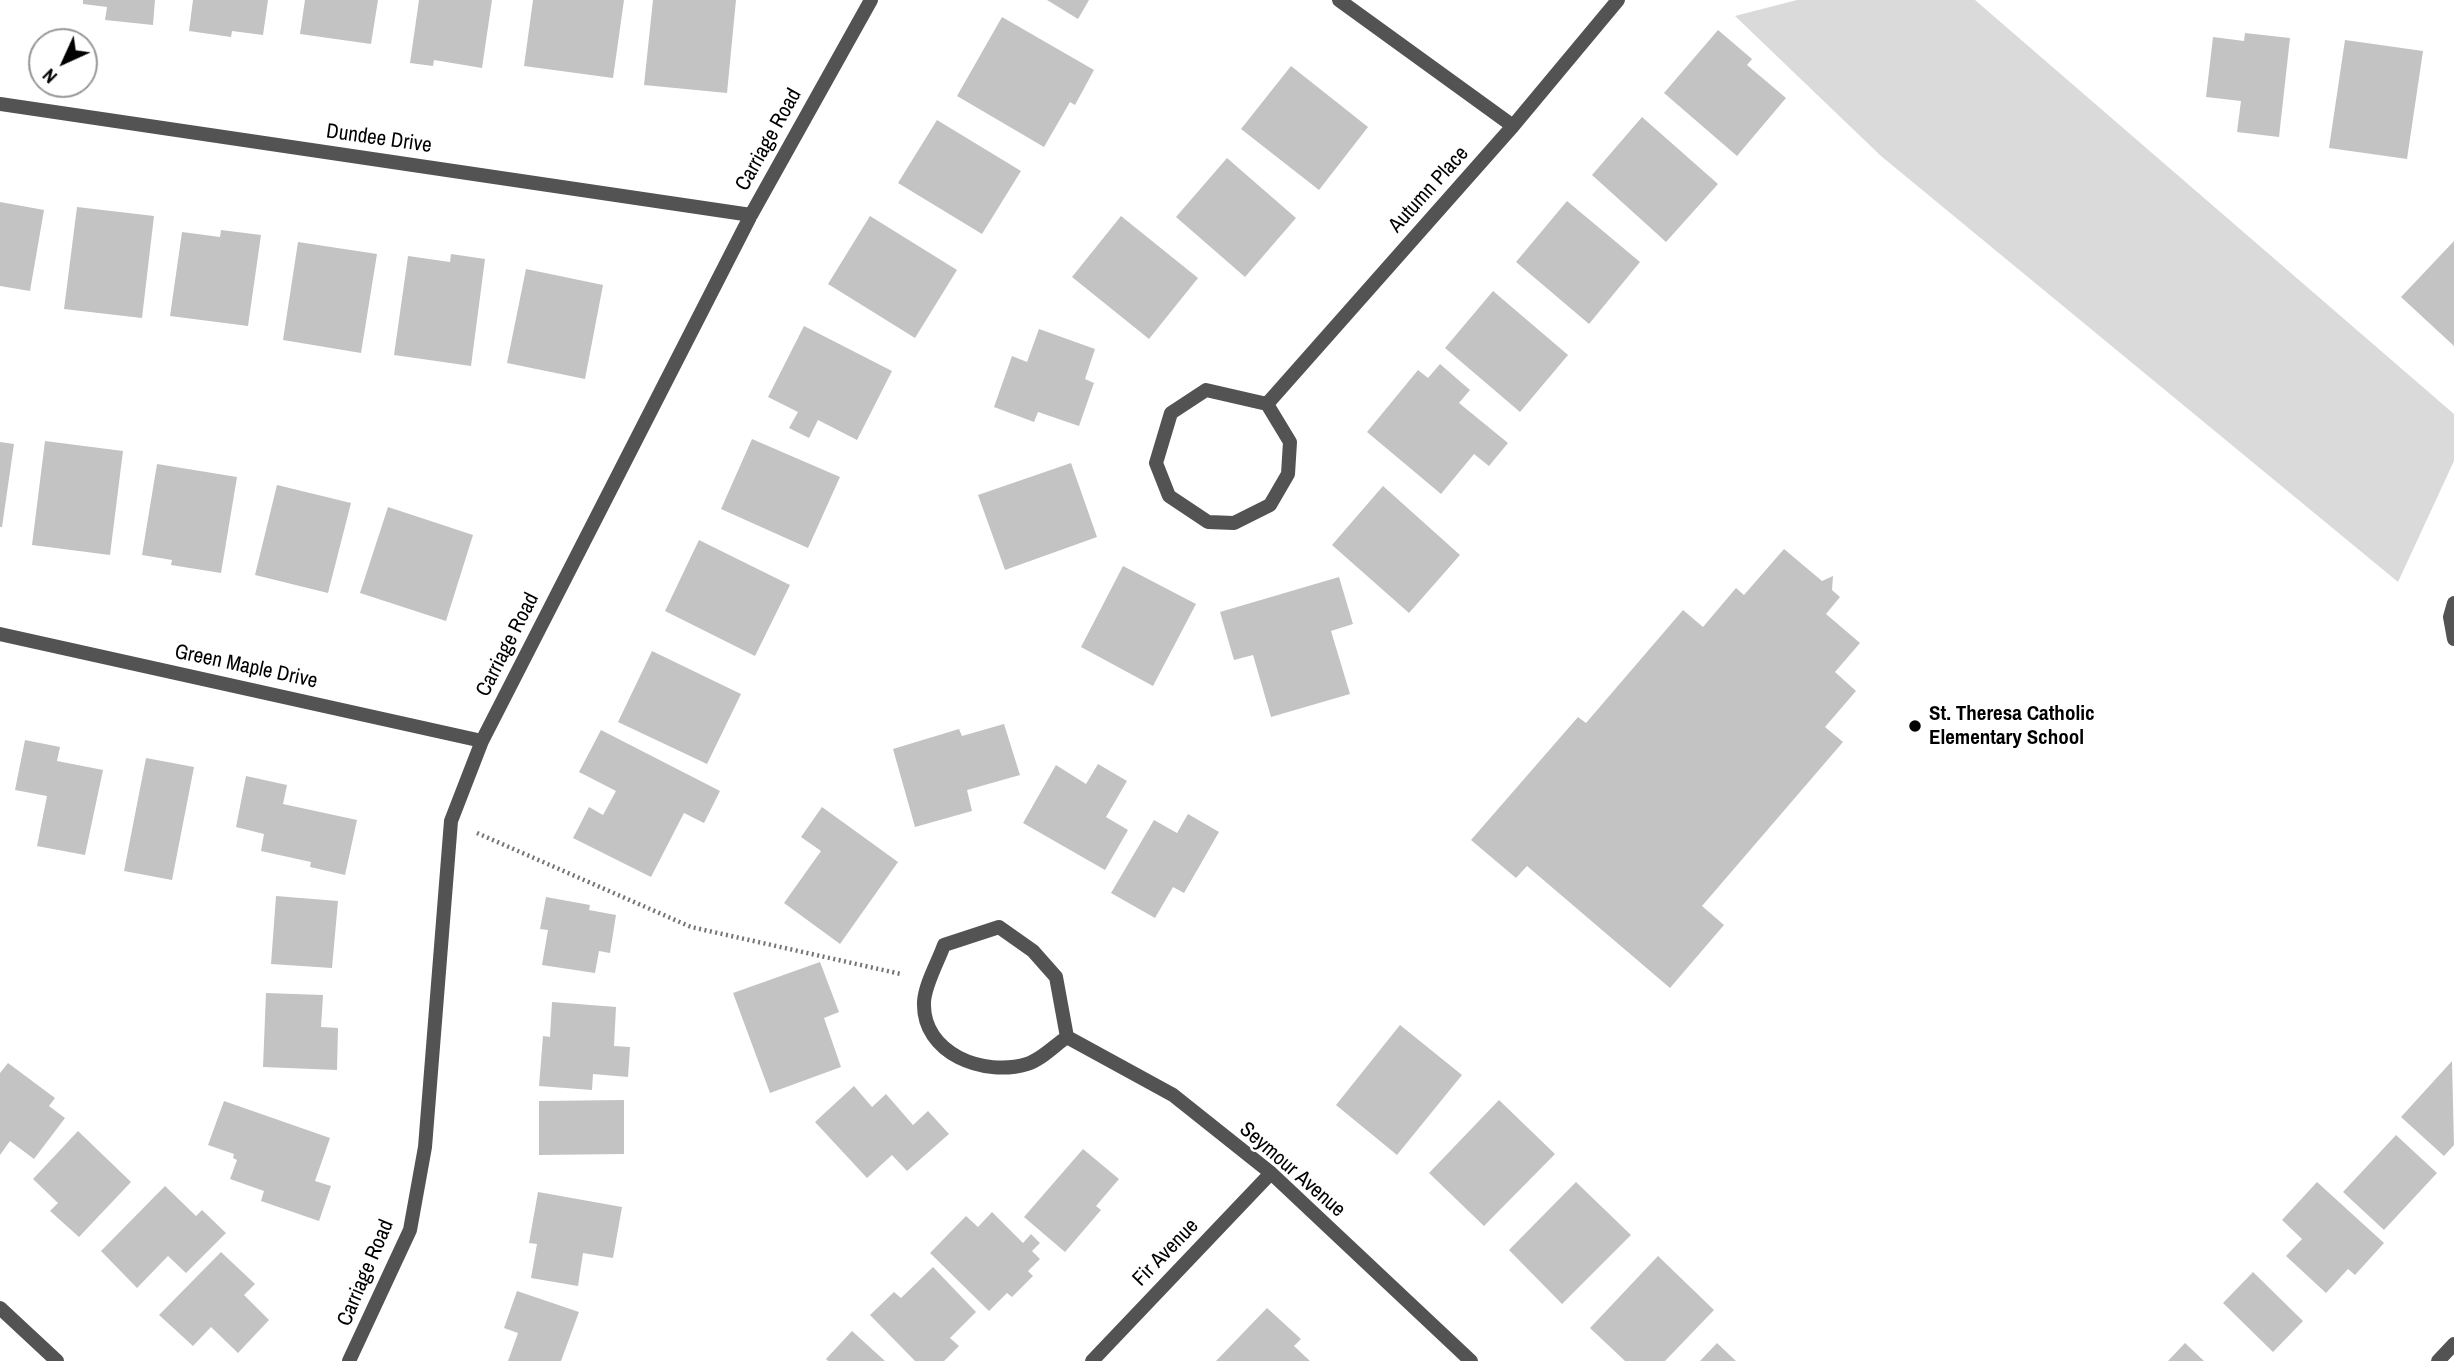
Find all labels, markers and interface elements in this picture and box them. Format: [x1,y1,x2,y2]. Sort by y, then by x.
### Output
north arrow [28,28,98,98]
text: N [36,63,63,90]
street label: Carriage Road [731,85,807,195]
street label: Dundee Drive [325,119,433,159]
street label: Autumn Place [1384,142,1474,238]
street label: Carriage Road [471,589,545,701]
street label: Green Maple Drive [172,640,320,694]
place label: St. Theresa Catholic Elementary School [1929,701,2095,751]
marker: St. Theresa Catholic Elementary School [1907,718,1923,734]
street label: Seymour Avenue [1234,1117,1350,1223]
street label: Fir Avenue [1128,1214,1204,1292]
street label: Carriage Road [332,1216,400,1330]

